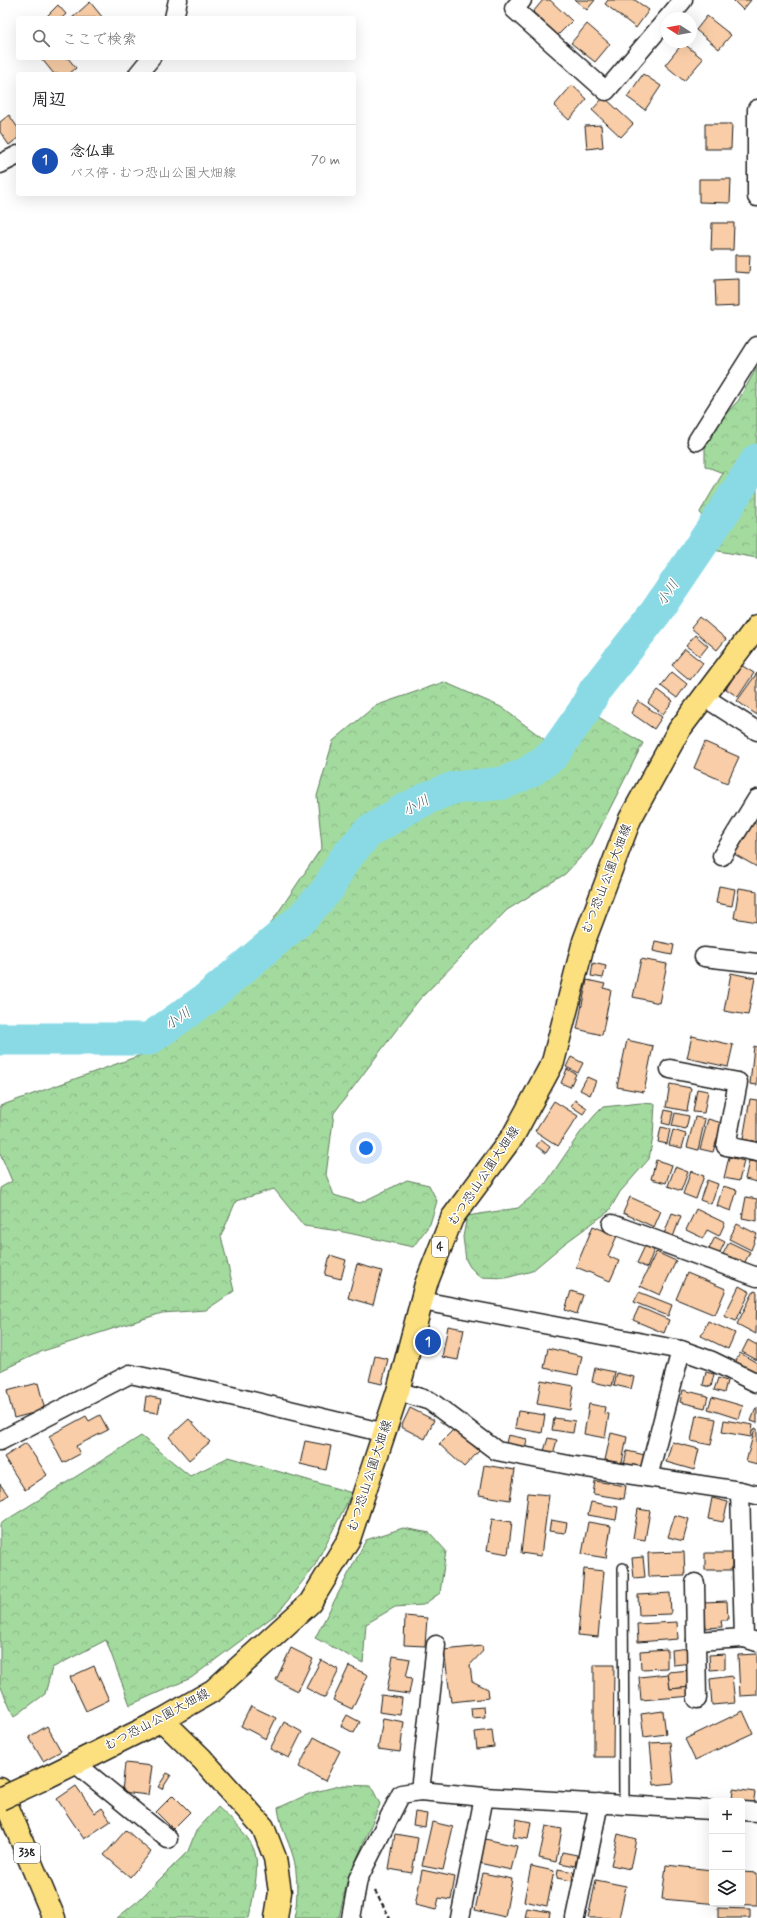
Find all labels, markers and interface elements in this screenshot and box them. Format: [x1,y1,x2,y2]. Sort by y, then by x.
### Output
north arrow [661,12,697,48]
search box [16,16,356,60]
icon: search [30,27,52,49]
text: ここで検索 [62,30,137,50]
text: 周辺 [32,89,66,111]
text: 念仏車 [70,142,115,162]
text: 1 [42,152,48,169]
text: 70 m [311,152,340,169]
text: バス停 · むつ恐山公園大畑線 [70,165,236,182]
water label: 小川 [653,576,683,610]
water label: 小川 [399,791,433,821]
street label: むつ恐山公園大畑線 [578,820,636,937]
water label: 小川 [161,1004,195,1034]
street label: むつ恐山公園大畑線 [444,1122,524,1229]
your location [356,1138,376,1158]
road number: 4 [432,1237,448,1257]
pin: 1 [415,1327,441,1357]
street label: むつ恐山公園大畑線 [344,1417,396,1534]
street label: むつ恐山公園大畑線 [101,1685,214,1755]
map controls [709,1798,745,1906]
button: + [709,1798,745,1834]
button: − [709,1834,745,1870]
road number: 338 [14,1843,40,1863]
button: layers [709,1870,745,1906]

